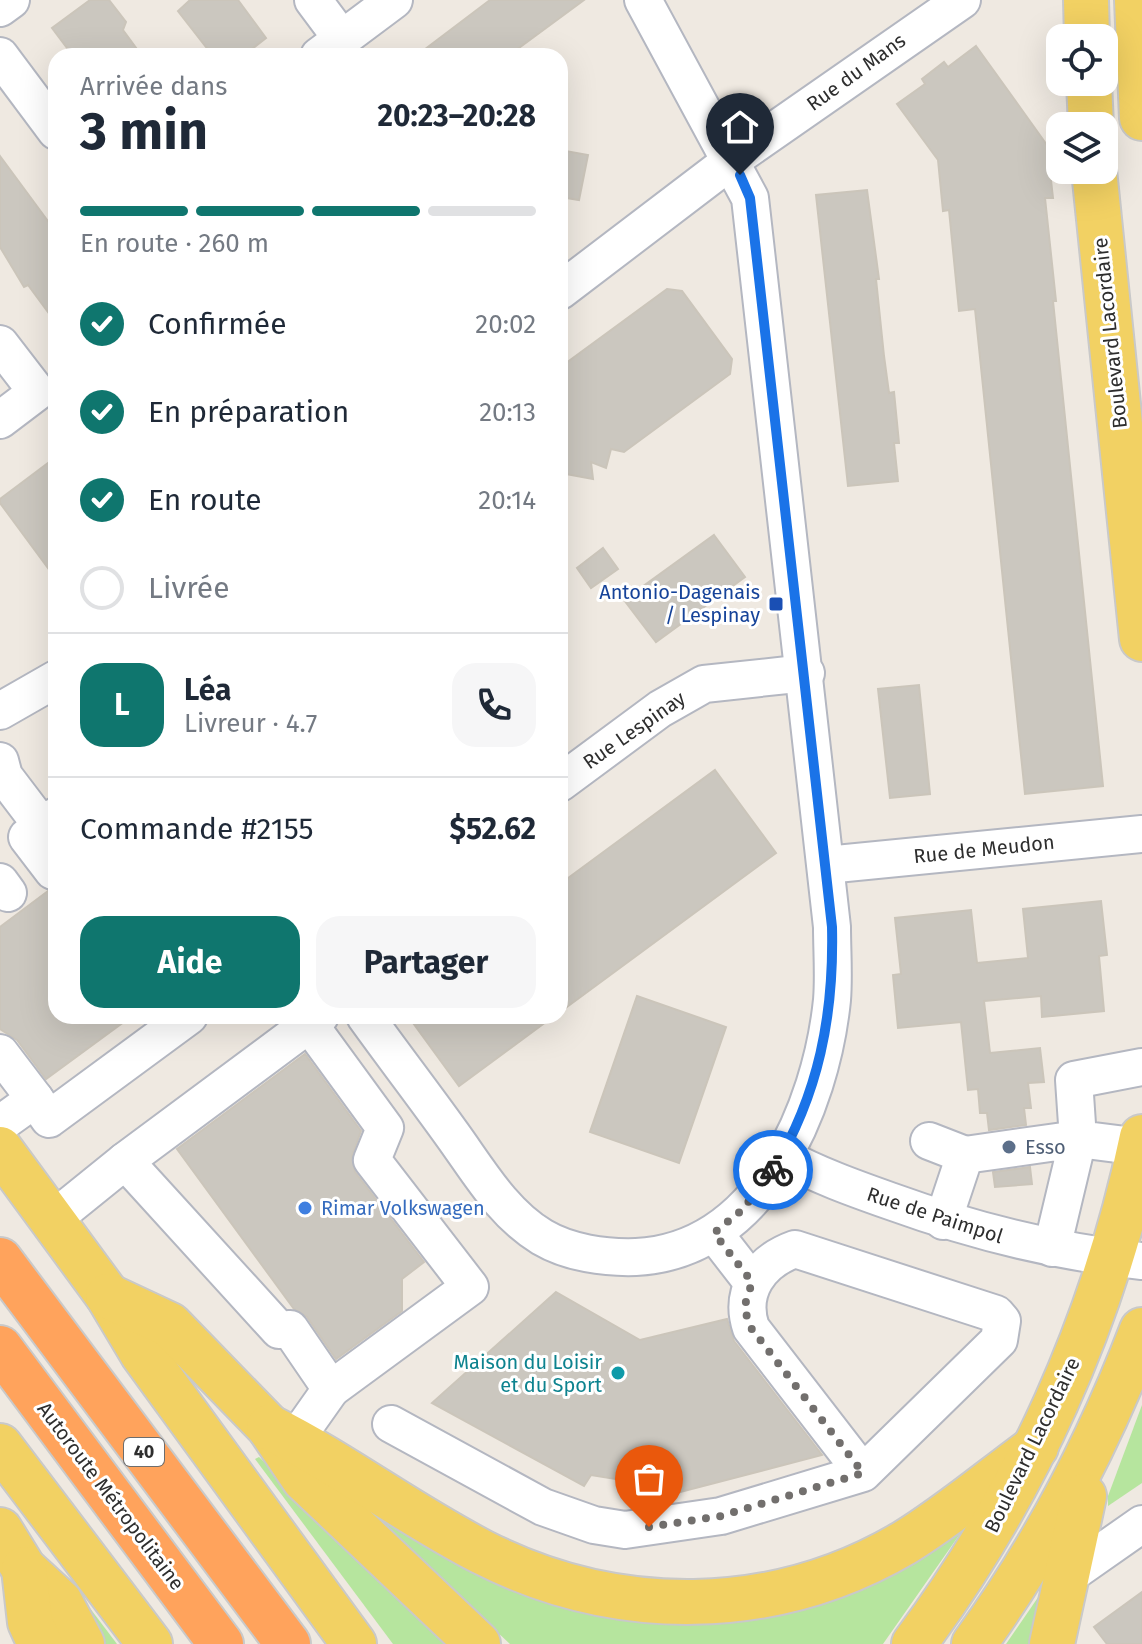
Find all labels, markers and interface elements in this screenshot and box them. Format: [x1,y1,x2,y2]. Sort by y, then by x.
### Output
map controls [1046,24,1118,184]
button: locate [1046,24,1118,96]
street label: Rue du Mans [802,28,910,116]
text: Arrivée dans [80,71,227,102]
pin [706,93,774,175]
text: 20:23–20:28 [377,98,536,134]
text: 3 min [80,100,208,163]
icon: home [718,105,762,149]
button: layers [1046,112,1118,184]
text: En route · 260 m [80,228,269,259]
street label: Boulevard Lacordaire [1088,236,1132,430]
icon: check [80,302,124,346]
text: Confirmée [148,306,287,342]
text: 20:02 [475,309,536,340]
icon: check [80,390,124,434]
text: En préparation [148,394,349,430]
text: 20:13 [479,397,536,428]
icon: check [80,478,124,522]
text: En route [148,482,262,518]
text: 20:14 [478,485,536,516]
text: Livrée [148,570,230,606]
place label: Antonio-Dagenais / Lespinay [599,580,760,627]
marker: Antonio-Dagenais / Lespinay [767,595,785,613]
button: phone [452,663,536,747]
text: Léa [184,672,231,708]
street label: Rue Lespinay [578,686,690,774]
text: L [114,687,130,723]
text: Livreur · 4.7 [184,708,317,739]
text: Commande #2155 [80,811,314,847]
text: $52.62 [449,811,536,847]
street label: Rue de Meudon [912,830,1056,868]
button: Aide [80,916,300,1008]
button: Partager [316,916,536,1008]
courier [733,1130,813,1210]
place label: Esso [1025,1135,1066,1159]
marker: Esso [1000,1138,1018,1156]
icon: bike [751,1148,795,1192]
street label: Rue de Paimpol [864,1182,1006,1248]
place label: Rimar Volkswagen [321,1196,485,1220]
marker: Rimar Volkswagen [296,1199,314,1217]
place label: Maison du Loisir et du Sport [454,1350,603,1397]
street label: Boulevard Lacordaire [979,1353,1085,1537]
marker: Maison du Loisir et du Sport [609,1364,627,1382]
street label: Autoroute Métropolitaine [32,1397,190,1595]
road number: 40 [124,1438,164,1466]
pin [615,1445,683,1527]
icon: bag [627,1457,671,1501]

